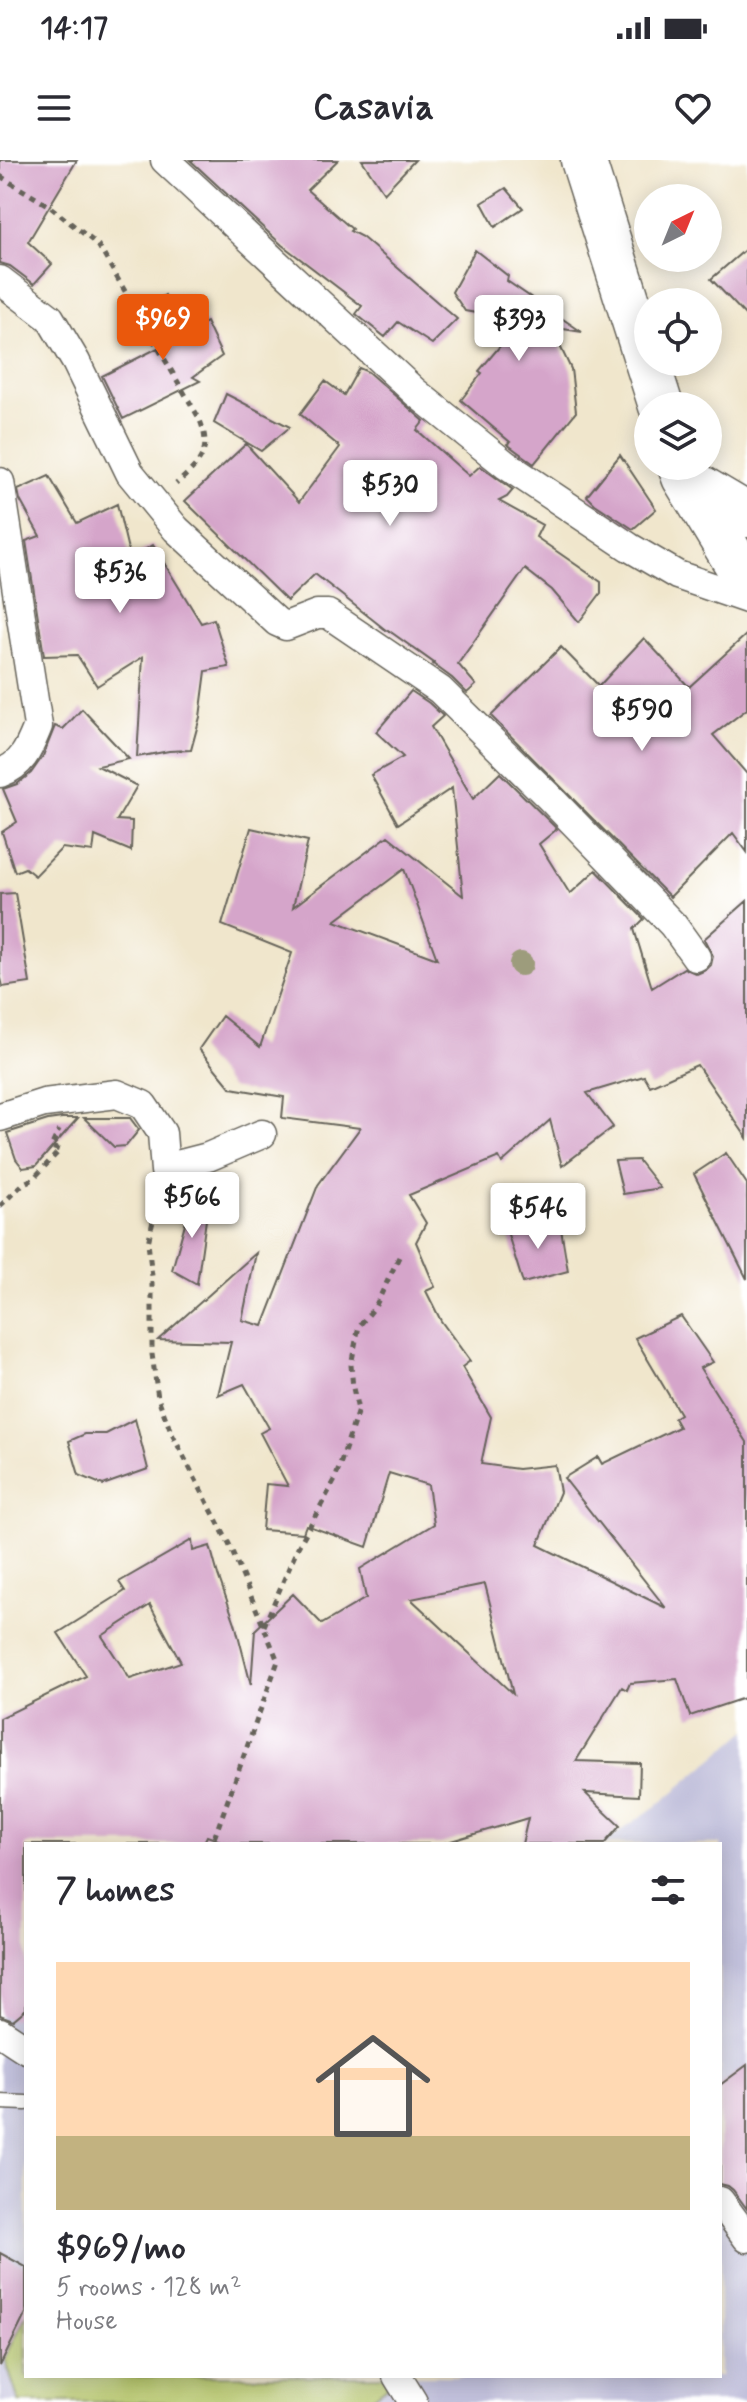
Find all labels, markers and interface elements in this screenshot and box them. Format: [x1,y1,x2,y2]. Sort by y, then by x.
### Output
text: 14:17 [40,9,108,48]
text: Casavia [313,85,434,132]
icon: menu [32,86,76,130]
icon: heart [671,86,715,130]
north arrow [634,184,722,272]
map controls [634,184,722,480]
button: locate [634,288,722,376]
pin: $969 [116,294,210,362]
pin: $393 [472,295,566,363]
text: $969 [135,303,191,337]
text: $393 [492,304,546,338]
button: layers [634,392,722,480]
pin: $530 [343,460,437,528]
text: $530 [361,469,419,503]
pin: $536 [73,547,167,615]
text: $536 [93,556,147,590]
pin: $590 [595,685,689,753]
text: $590 [611,694,673,728]
pin: $566 [145,1172,239,1240]
text: $566 [163,1181,221,1215]
pin: $546 [491,1183,585,1251]
text: $546 [509,1192,567,1226]
text: 7 homes [56,1868,175,1913]
icon: filters [646,1868,690,1912]
icon: home [301,2014,445,2158]
text: $969/mo [56,2226,186,2271]
text: 5 rooms · 128 m² [56,2271,241,2305]
text: House [56,2305,117,2339]

